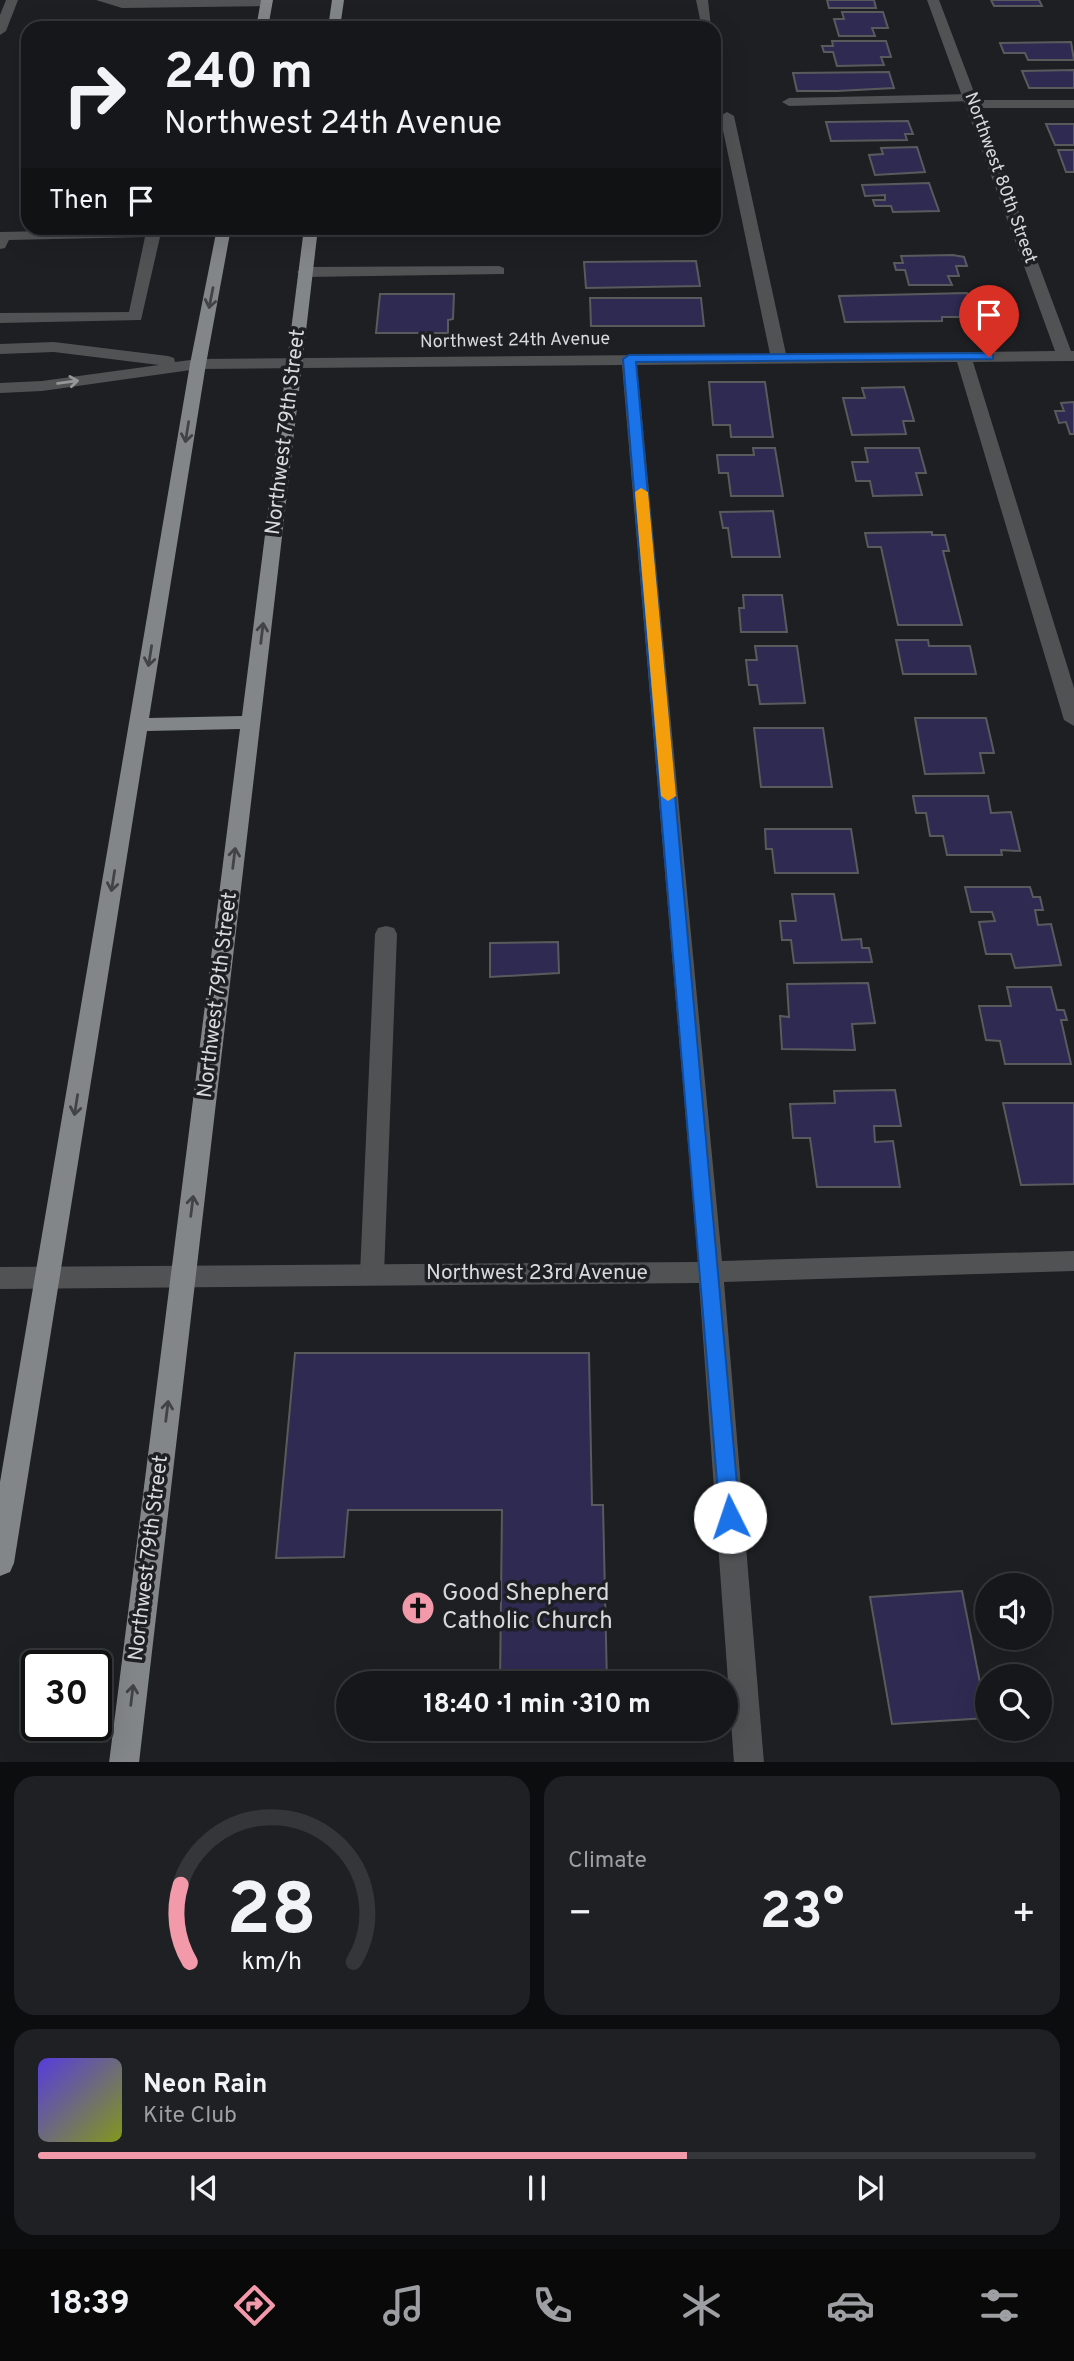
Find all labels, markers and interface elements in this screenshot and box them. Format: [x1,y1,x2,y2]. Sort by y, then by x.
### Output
text: 240 m [164,44,313,106]
icon: right [49,49,140,140]
street label: Northwest 80th Street [958,89,1042,267]
text: Northwest 24th Avenue [164,105,502,145]
icon: arrive [122,182,160,220]
text: Then [49,185,108,218]
pin [959,285,1019,357]
one-way arrow [203,286,217,309]
icon: arrive [970,296,1008,334]
street label: Northwest 79th Street [260,327,312,537]
street label: Northwest 24th Avenue [420,328,610,354]
one-way arrow [56,376,79,389]
one-way arrow [180,420,193,443]
one-way arrow [256,622,269,645]
one-way arrow [143,644,156,667]
one-way arrow [228,848,241,870]
one-way arrow [106,869,119,892]
street label: Northwest 79th Street [192,890,244,1100]
one-way arrow [69,1093,82,1116]
one-way arrow [185,1195,198,1218]
street label: Northwest 23rd Avenue [426,1260,648,1287]
one-way arrow [160,1400,173,1423]
street label: Northwest 79th Street [123,1453,175,1663]
position arrow [693,1480,767,1554]
map controls [975,1573,1052,1741]
button: sound [975,1573,1052,1650]
place label: Good Shepherd Catholic Church [442,1579,613,1637]
church icon: Good Shepherd Catholic Church [399,1589,437,1627]
speed limit sign: 30 [21,1650,112,1741]
button: search [975,1664,1052,1741]
one-way arrow [126,1684,139,1707]
text: 18:40 · 1 min · 310 m [423,1689,651,1722]
text: Climate [568,1847,647,1876]
text: 28 [227,1868,317,1960]
text: 23° [760,1881,844,1947]
text: − [568,1891,593,1940]
text: + [1011,1891,1036,1940]
text: km/h [242,1946,302,1978]
text: Neon Rain [143,2069,268,2102]
text: Kite Club [143,2102,237,2131]
icon: previous [185,2169,223,2207]
icon: pause [518,2169,556,2207]
icon: next [851,2169,889,2207]
icon: directions [230,2281,279,2330]
icon: music [379,2281,428,2330]
icon: phone [528,2281,577,2330]
icon: climate [677,2281,726,2330]
icon: car [826,2281,875,2330]
icon: filters [975,2281,1024,2330]
text: 18:39 [50,2285,130,2325]

